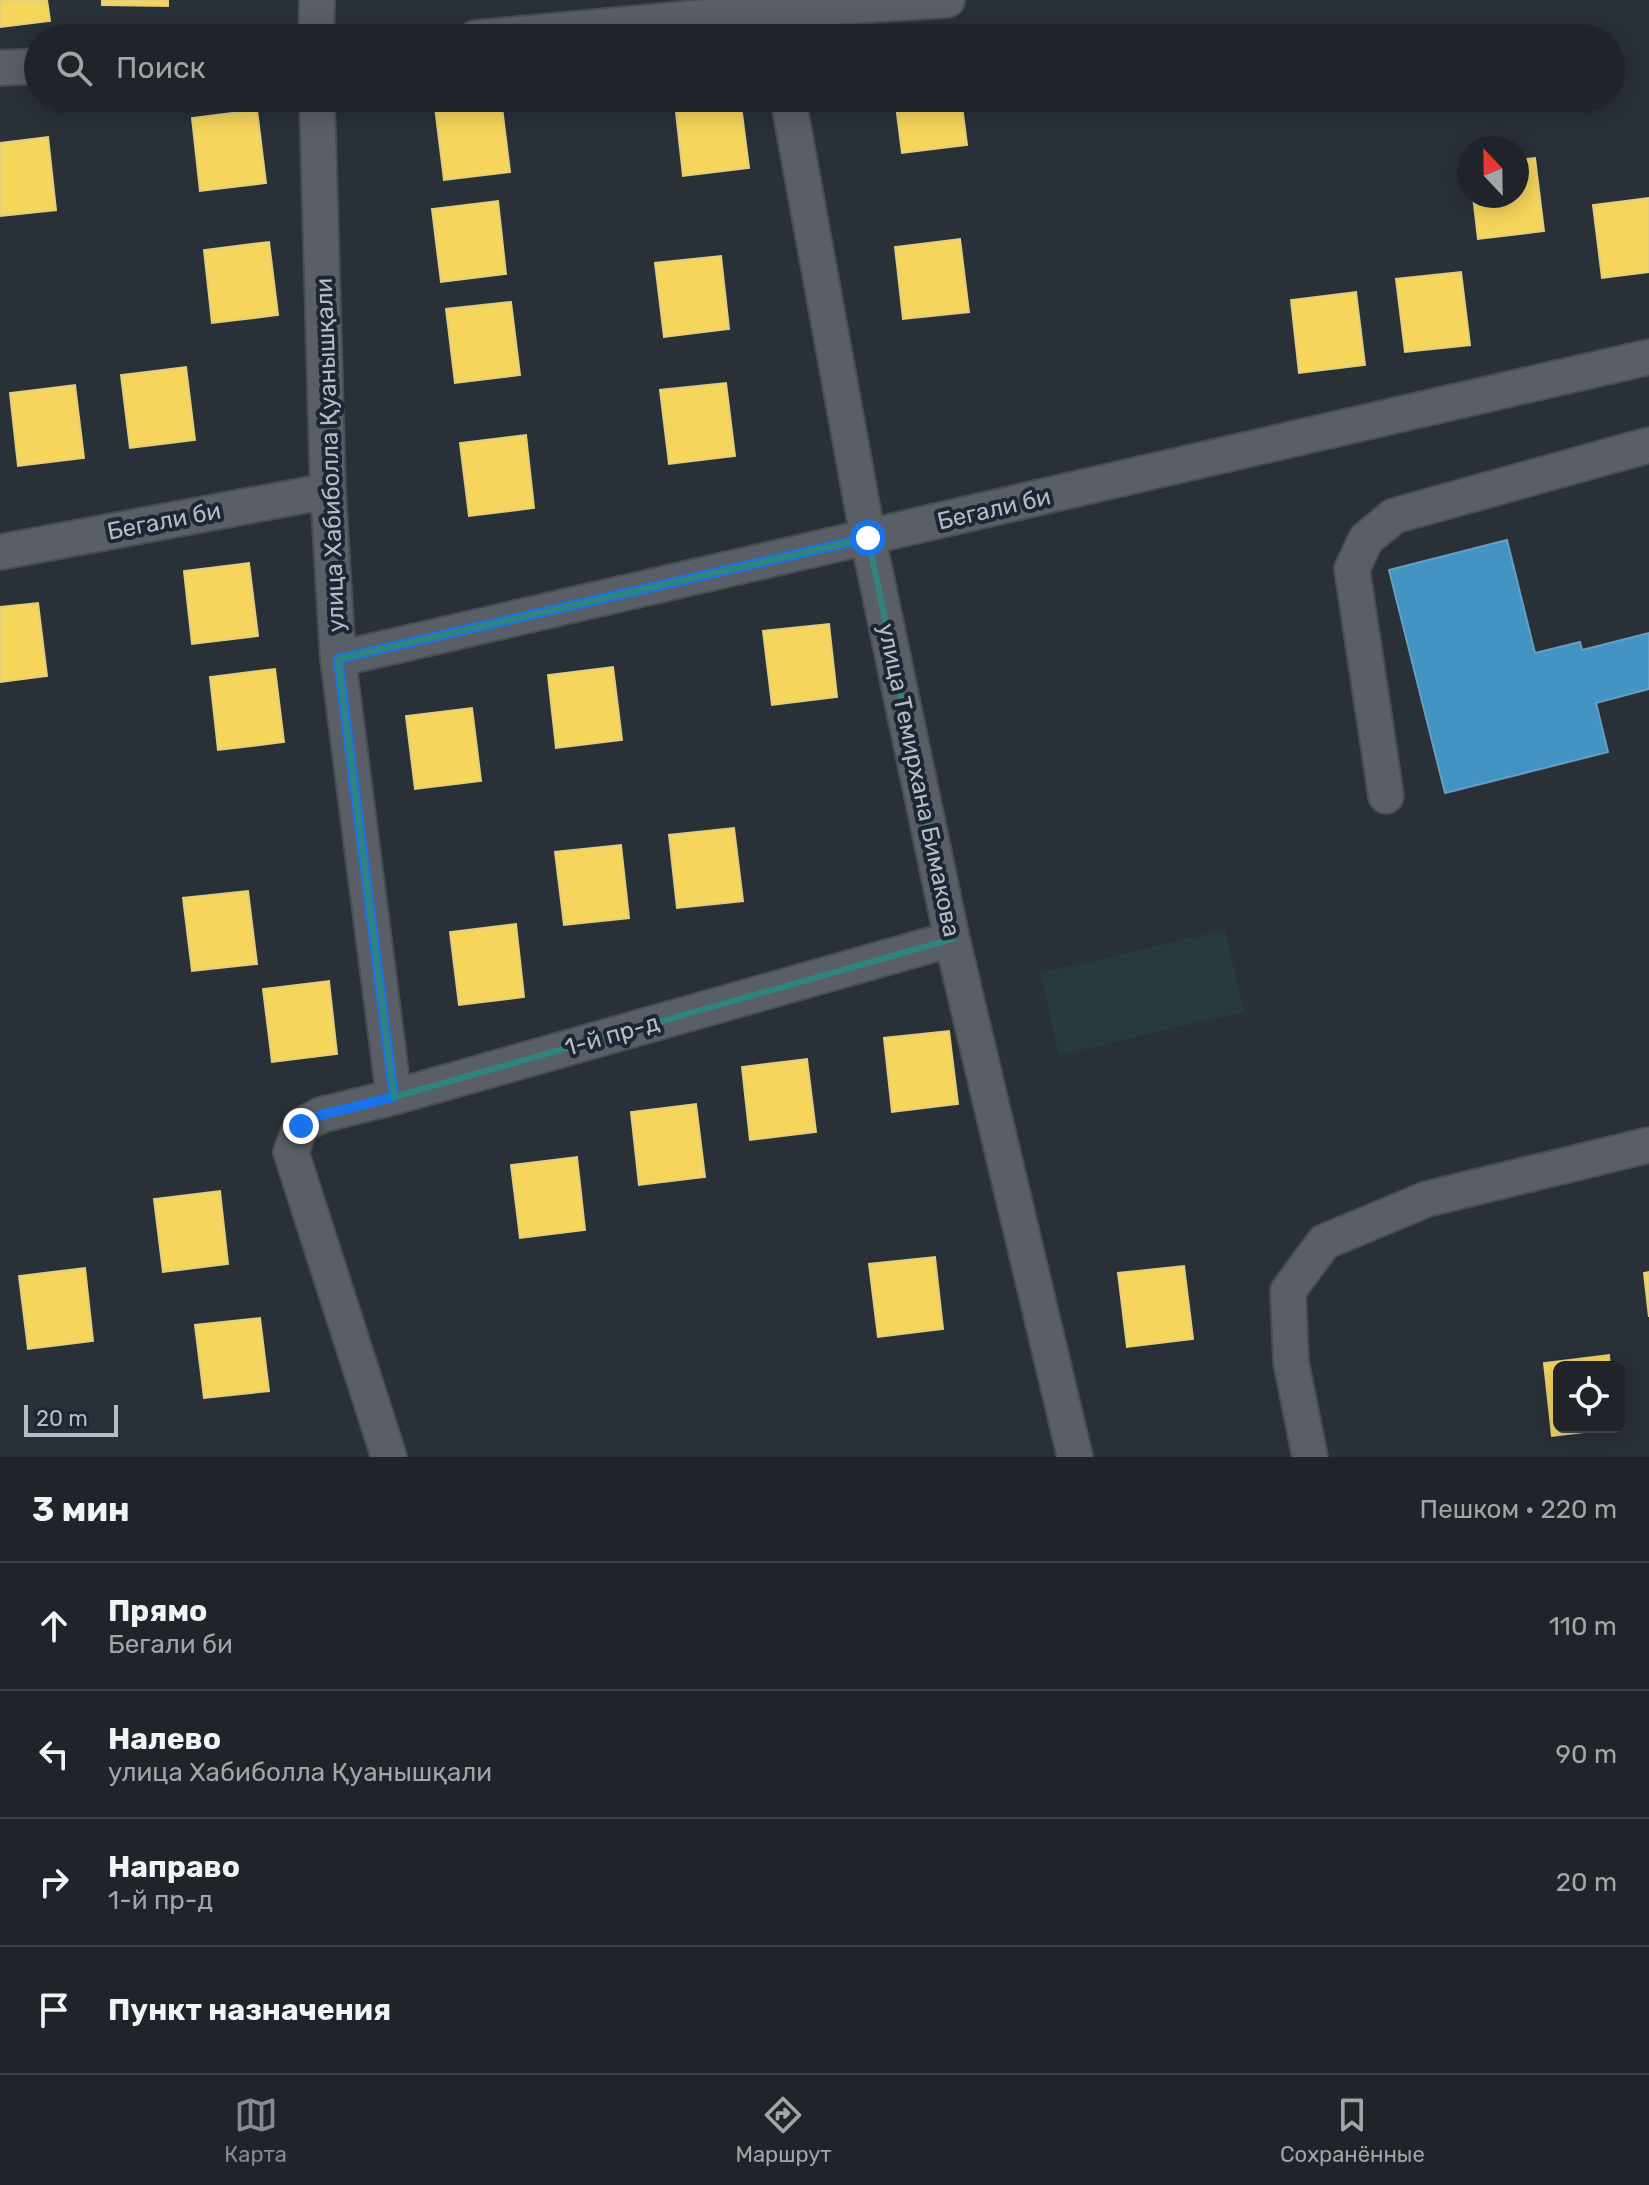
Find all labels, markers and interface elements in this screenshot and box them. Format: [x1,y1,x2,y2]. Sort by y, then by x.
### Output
search box [24,24,1625,112]
icon: search [52,46,96,90]
text: Поиск [116,50,206,86]
north arrow [1457,136,1529,208]
street label: улица Хабиболла Қуанышқали [310,277,350,633]
street label: Бегали би [935,482,1053,536]
street label: Бегали би [105,496,223,546]
route start [850,520,886,556]
street label: улица Темирхана Бимакова [872,621,966,939]
street label: 1-й пр-д [562,1008,662,1062]
route end [283,1108,319,1144]
map controls [1553,1361,1625,1433]
button: locate [1553,1361,1625,1433]
scale bar [24,1401,118,1437]
text: 20 m [36,1405,88,1432]
text: 3 мин [32,1489,130,1530]
text: Пешком · 220 m [1420,1494,1617,1525]
text: Прямо [108,1593,207,1629]
icon: ahead [32,1604,76,1648]
text: 110 m [1549,1611,1617,1642]
text: Бегали би [108,1629,233,1660]
text: Налево [108,1721,221,1757]
icon: left [32,1732,76,1776]
text: 90 m [1556,1739,1617,1770]
text: улица Хабиболла Қуанышқали [108,1757,492,1788]
text: Направо [108,1849,240,1885]
icon: right [32,1860,76,1904]
text: 20 m [1556,1867,1617,1898]
text: 1-й пр-д [108,1885,213,1916]
icon: arrive [32,1988,76,2032]
text: Пункт назначения [108,1992,391,2028]
tab: Карта [224,2093,287,2168]
tab: Маршрут [735,2093,831,2168]
tab: Сохранённые [1280,2093,1425,2168]

